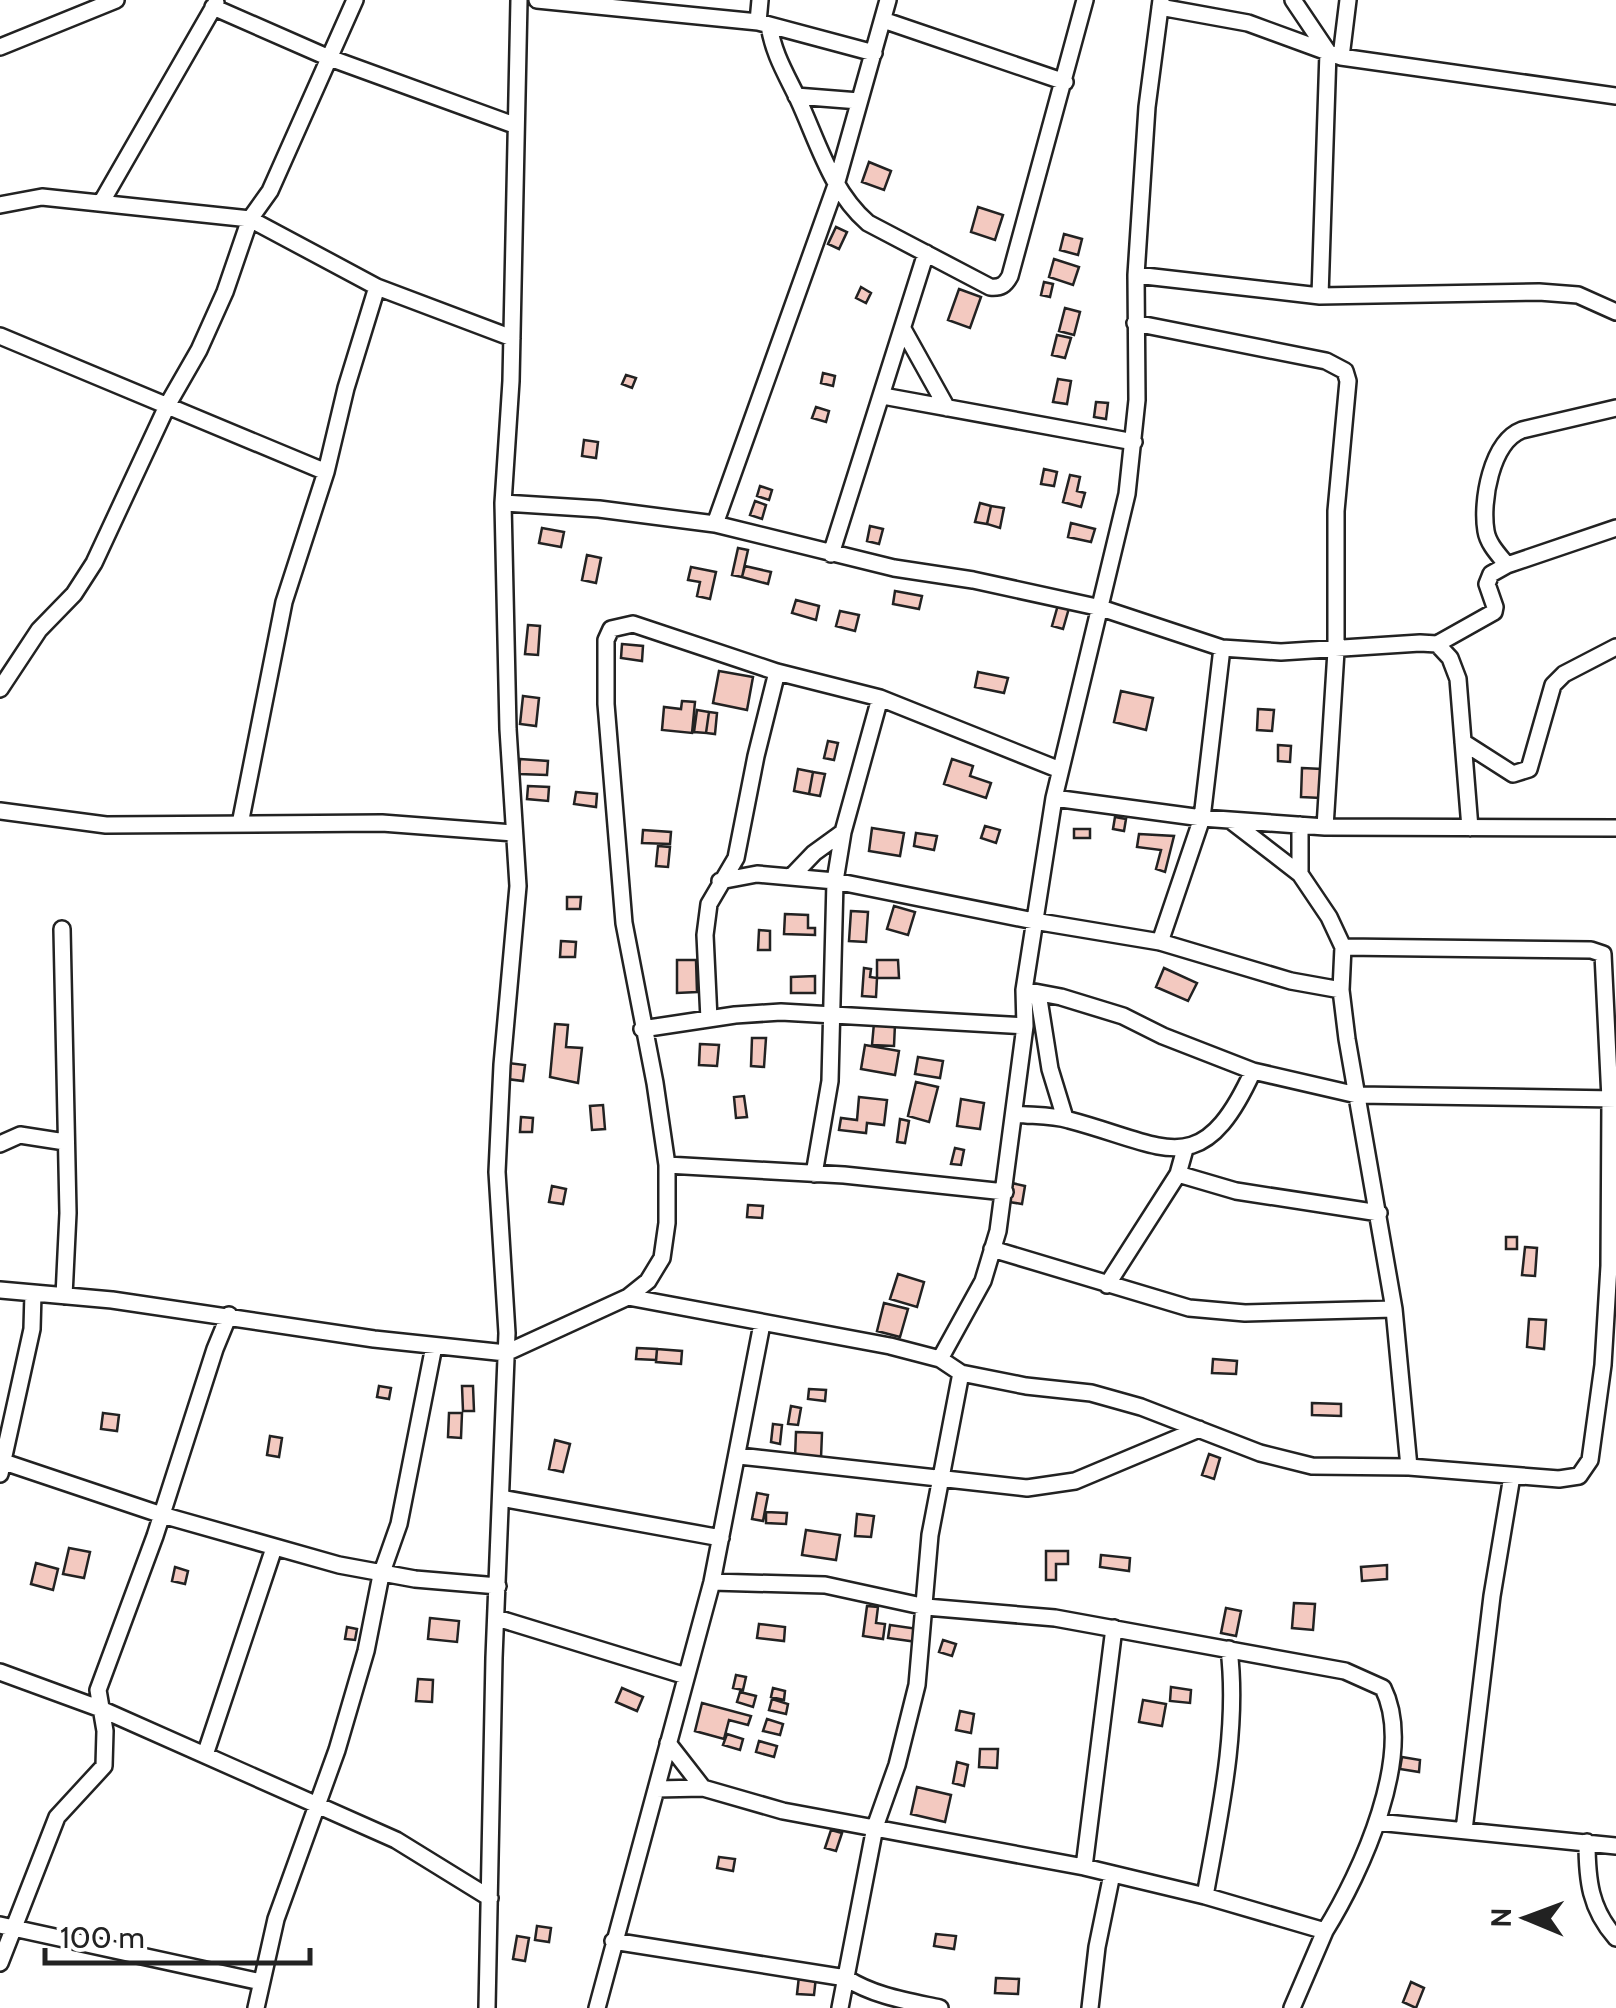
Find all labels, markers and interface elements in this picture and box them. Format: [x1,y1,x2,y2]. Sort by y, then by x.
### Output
north arrow [1476,1868,1576,1968]
scale bar [45,1903,310,1965]
text: N [1484,1907,1518,1928]
text: 100 m [60,1919,145,1956]

